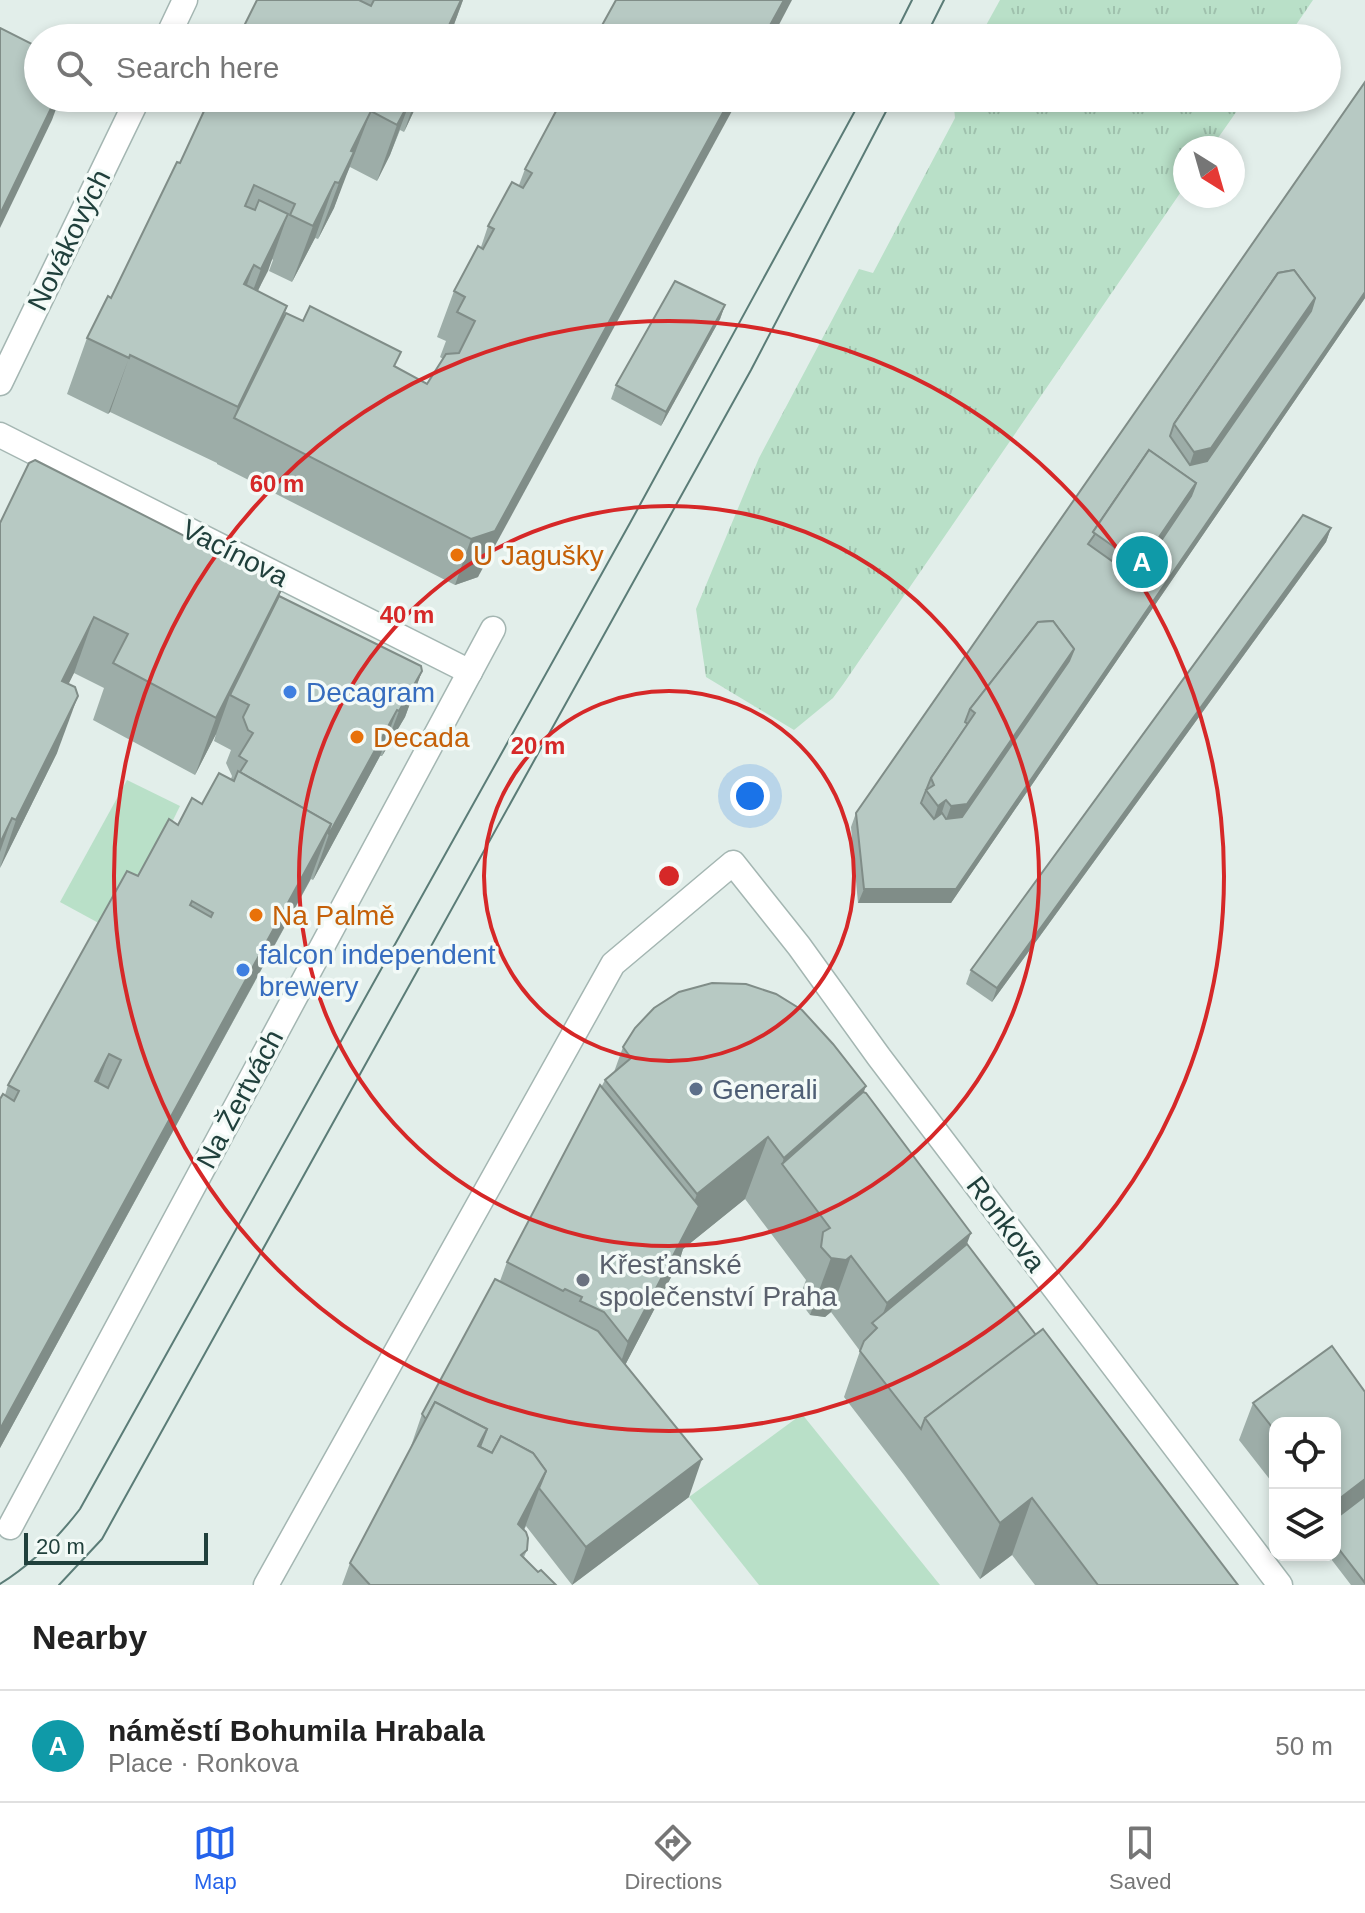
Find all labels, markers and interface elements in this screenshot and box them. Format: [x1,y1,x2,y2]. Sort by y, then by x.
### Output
search box [24,24,1341,112]
icon: search [52,46,96,90]
text: Search here [116,51,279,84]
north arrow [1173,136,1245,208]
street label: Novákových [22,165,116,315]
text: 60 m [250,470,304,497]
street label: Vacínova [177,513,293,593]
pin: A [1116,532,1168,592]
place label: U Jagušky [473,540,604,571]
marker: U Jagušky [448,546,466,564]
text: 40 m [380,601,434,628]
place label: Decagram [306,677,435,708]
marker: Decagram [281,683,299,701]
place label: Decada [373,722,470,753]
marker: Decada [348,728,366,746]
text: 20 m [511,732,565,759]
your location [730,776,770,816]
centre of rings [655,862,683,890]
place label: Na Palmě [272,900,395,931]
marker: Na Palmě [247,906,265,924]
place label: falcon independent brewery [259,939,496,1002]
marker: falcon independent brewery [234,961,252,979]
street label: Na Žertvách [191,1024,289,1174]
place label: Generali [712,1074,818,1105]
marker: Generali [687,1080,705,1098]
street label: Ronkova [960,1171,1052,1278]
place label: Křesťanské společenství Praha [599,1249,838,1312]
marker: Křesťanské společenství Praha [574,1271,592,1289]
map controls [1269,1417,1341,1561]
button: locate [1269,1417,1341,1489]
button: layers [1269,1489,1341,1561]
scale bar [24,1529,208,1565]
text: 20 m [36,1534,85,1559]
text: Nearby [32,1618,147,1656]
text: náměstí Bohumila Hrabala [108,1714,485,1747]
text: A [49,1731,67,1761]
text: 50 m [1275,1731,1333,1761]
text: Place · Ronkova [108,1748,299,1778]
tab: Map [193,1821,237,1895]
tab: Directions [624,1821,722,1895]
tab: Saved [1109,1821,1172,1895]

